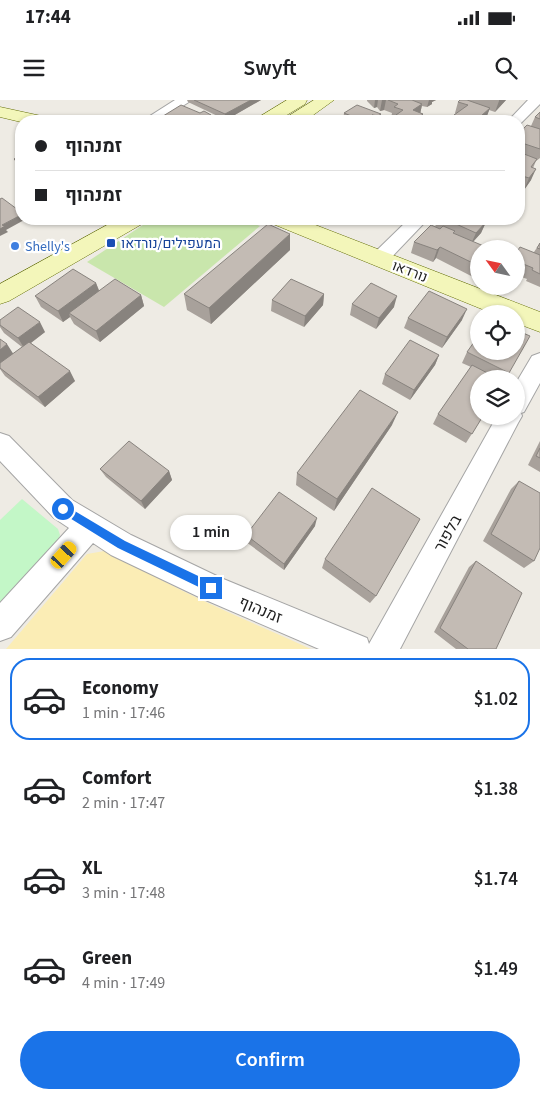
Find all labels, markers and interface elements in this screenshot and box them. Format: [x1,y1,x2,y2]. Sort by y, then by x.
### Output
text: 17:44 [25,4,71,31]
text: Swyft [243,52,297,84]
icon: menu [20,54,48,82]
icon: search [492,54,520,82]
text: זמנהוף [65,133,122,160]
text: זמנהוף [65,182,122,209]
place label: המעפילים/נורדאו [121,234,221,254]
place label: Shelly's [25,237,70,257]
marker: המעפילים/נורדאו [105,237,117,249]
marker: Shelly's [9,240,21,252]
north arrow [470,240,525,295]
map controls [470,240,525,425]
street label: נורדאו [389,256,430,288]
button: locate [470,305,525,360]
button: layers [470,370,525,425]
route start [52,498,74,520]
street label: בלפור [429,510,467,556]
callout: 1 min [170,516,252,550]
text: 1 min [192,521,230,543]
car [48,539,79,571]
route end [200,577,222,599]
street label: זמנהוף [235,591,286,629]
text: Economy [82,675,159,702]
icon: car [22,677,67,722]
text: $1.02 [474,686,518,713]
text: 1 min · 17:46 [82,702,165,724]
text: Comfort [82,765,152,792]
icon: car [22,767,67,812]
text: $1.38 [474,776,518,803]
text: 2 min · 17:47 [82,792,165,814]
text: XL [82,855,103,882]
icon: car [22,857,67,902]
text: $1.74 [474,866,518,893]
text: 3 min · 17:48 [82,882,165,904]
text: Green [82,945,132,972]
icon: car [22,947,67,992]
text: $1.49 [474,956,518,983]
text: 4 min · 17:49 [82,972,165,994]
button: Confirm [20,1031,520,1089]

